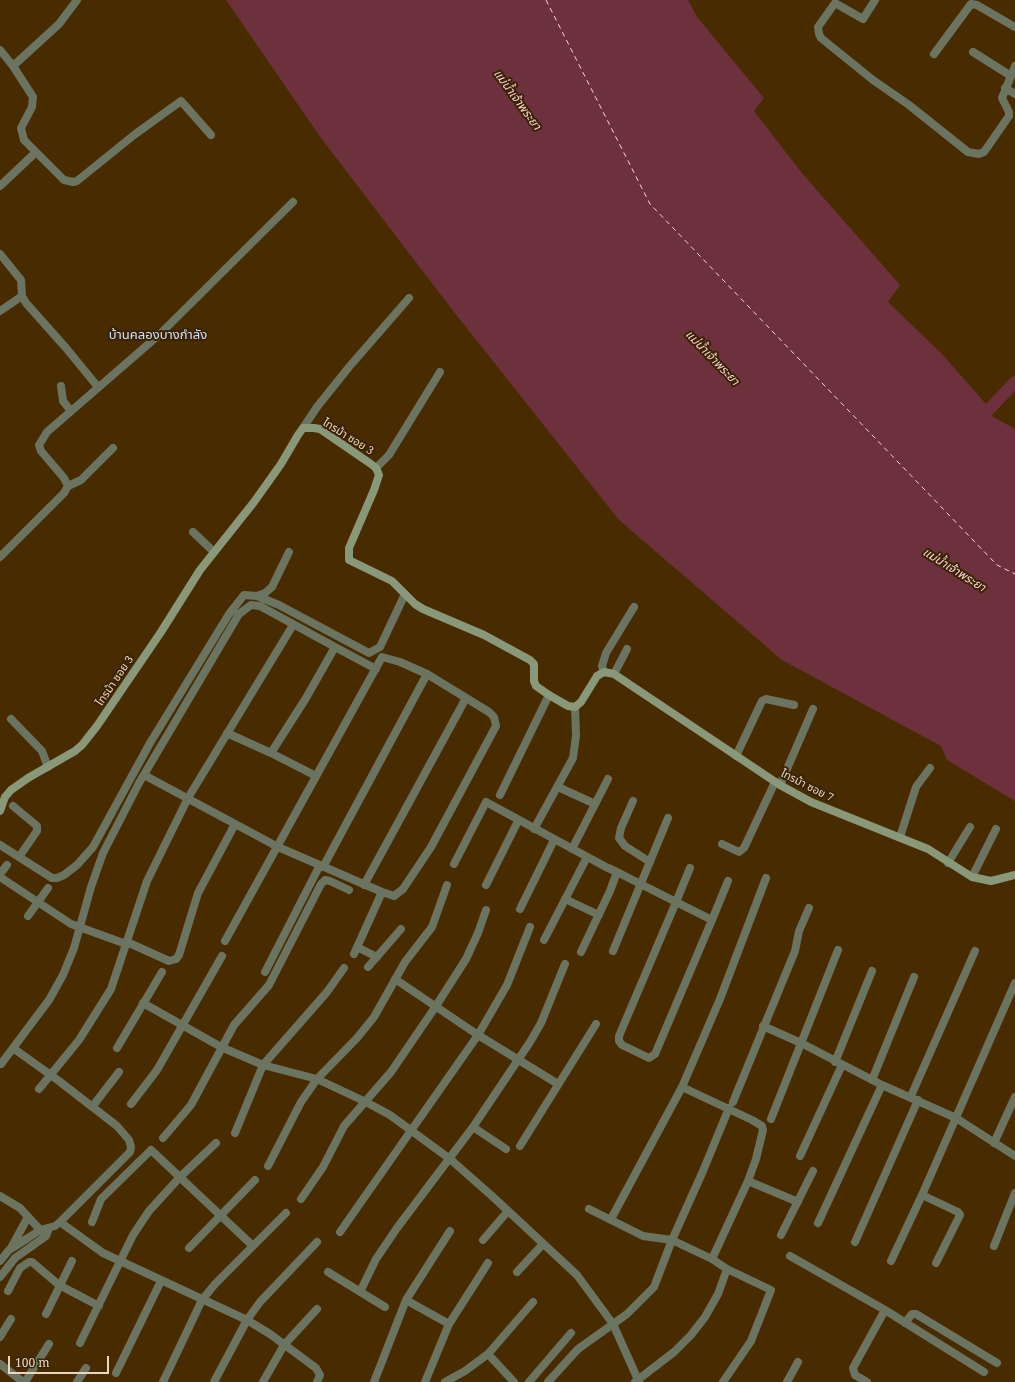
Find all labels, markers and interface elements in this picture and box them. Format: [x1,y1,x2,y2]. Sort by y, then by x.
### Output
water label: แม่น้ำเจ้าพระยา [490,67,544,133]
district label: บ้านคลองบางกำลัง [109,327,207,343]
water label: แม่น้ำเจ้าพระยา [682,327,742,389]
street label: ไทรม้า ซอย 3 [320,416,376,458]
water label: แม่น้ำเจ้าพระยา [920,545,988,595]
street label: ไทรม้า ซอย 3 [93,653,137,709]
street label: ไทรม้า ซอย 7 [778,767,836,805]
scale bar [10,1348,111,1374]
text: 100 m [15,1354,50,1371]

